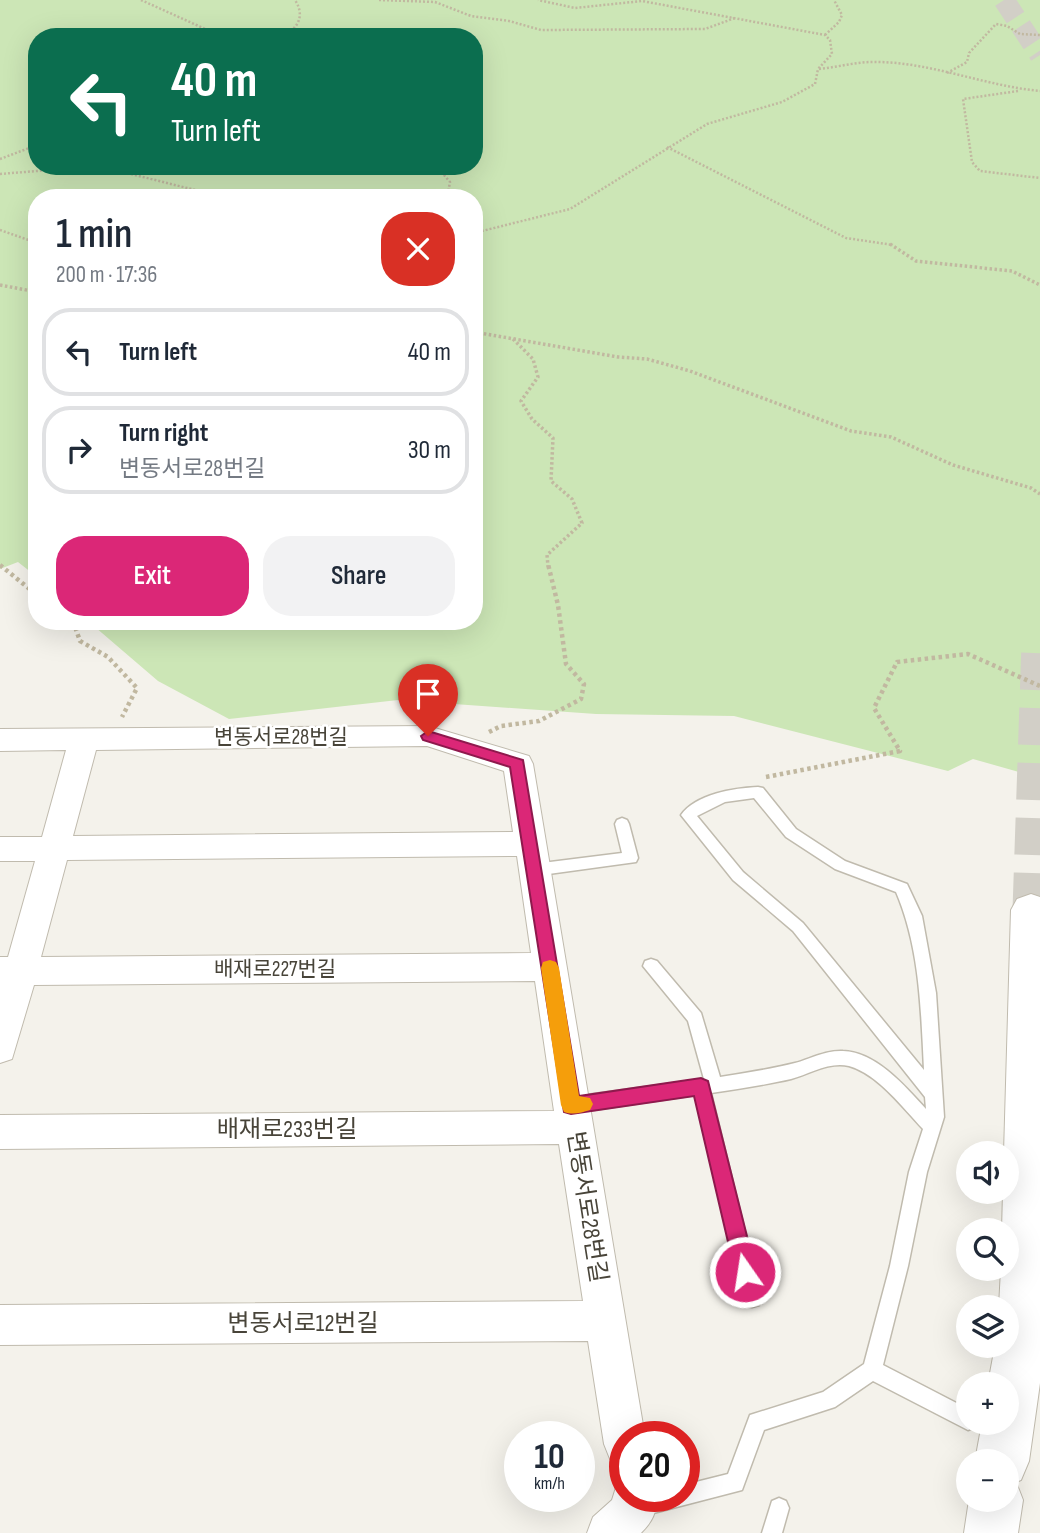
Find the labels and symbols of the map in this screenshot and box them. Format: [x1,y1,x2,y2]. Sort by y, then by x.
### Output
pin [398,664,458,736]
street label: 변동서로28번길 [214,725,348,750]
street label: 배재로227번길 [214,957,336,982]
street label: 배재로233번길 [217,1115,357,1144]
street label: 변동서로28번길 [561,1129,613,1285]
position arrow [708,1235,782,1309]
street label: 변동서로12번길 [227,1309,379,1338]
speed limit sign: 20 [609,1421,700,1512]

